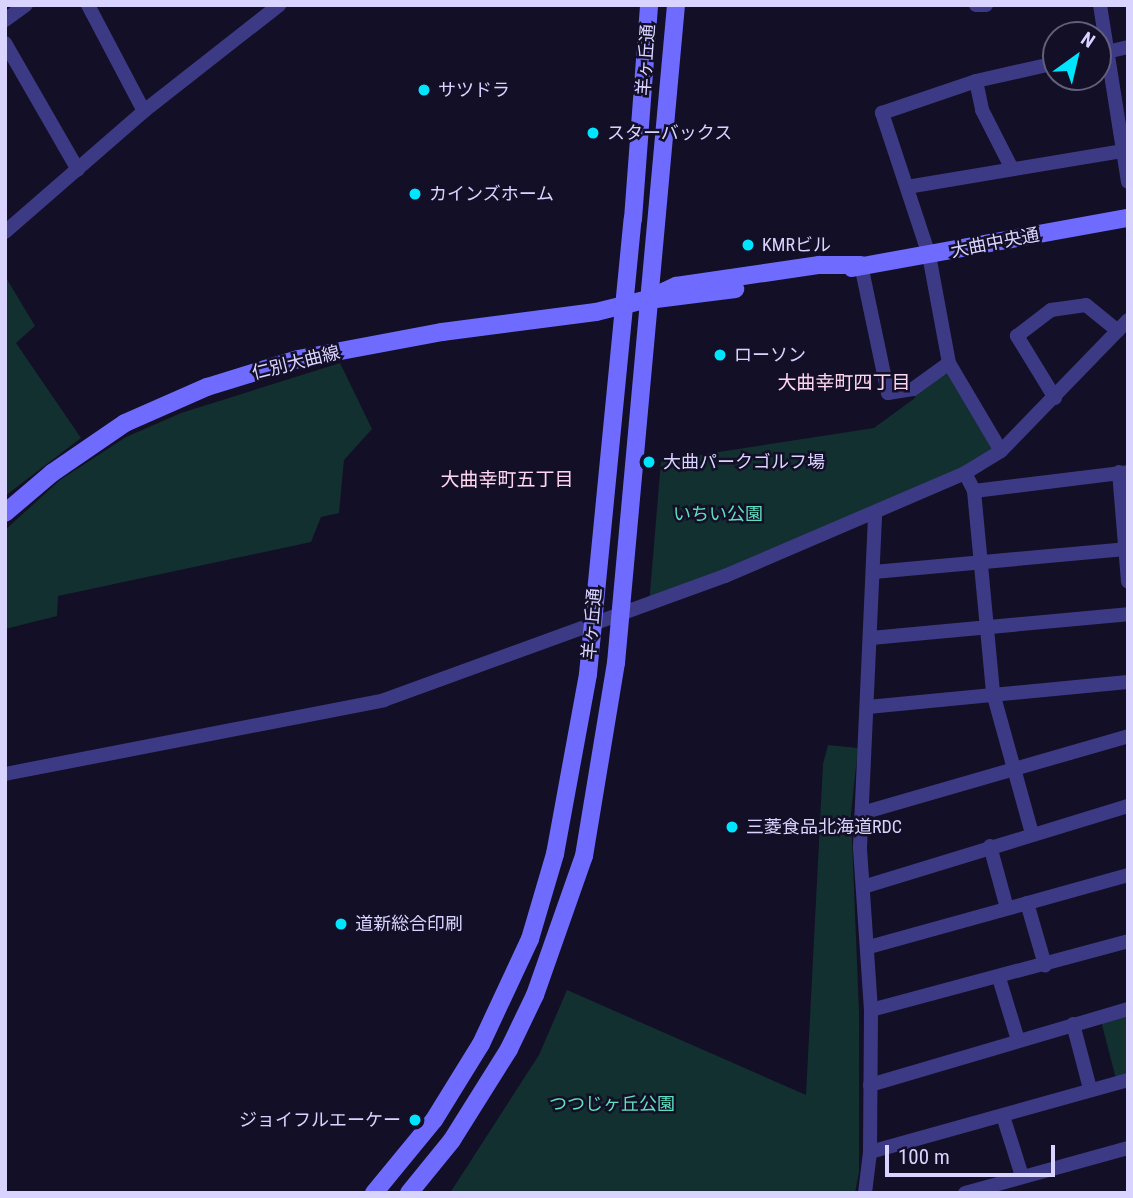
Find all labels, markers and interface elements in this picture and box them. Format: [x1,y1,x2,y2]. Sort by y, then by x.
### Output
north arrow [1042,21,1112,91]
street label: 羊ヶ丘通 [633,23,659,97]
text: N [1077,27,1099,53]
place label: サツドラ [438,79,510,101]
marker: サツドラ [416,82,432,98]
place label: スターバックス [607,122,733,144]
marker: スターバックス [585,125,601,141]
place label: カインズホーム [429,183,555,205]
marker: カインズホーム [407,186,423,202]
street label: 大曲中央通 [949,224,1041,262]
place label: KMRビル [762,234,831,256]
marker: KMRビル [740,237,756,253]
street label: 仁別大曲線 [250,342,342,384]
place label: ローソン [734,344,806,366]
marker: ローソン [712,347,728,363]
district label: 大曲幸町四丁目 [778,372,910,394]
place label: 大曲パークゴルフ場 [663,451,825,473]
marker: 大曲パークゴルフ場 [641,454,657,470]
district label: 大曲幸町五丁目 [441,469,573,491]
park label: いちい公園 [673,503,763,525]
street label: 羊ヶ丘通 [578,587,606,661]
place label: 三菱食品北海道RDC [746,816,902,838]
marker: 三菱食品北海道RDC [724,819,740,835]
place label: 道新総合印刷 [355,913,463,935]
marker: 道新総合印刷 [333,916,349,932]
park label: つつじヶ丘公園 [549,1093,675,1115]
place label: ジョイフルエーケー [239,1109,401,1131]
marker: ジョイフルエーケー [407,1112,423,1128]
scale bar [888,1132,1058,1176]
text: 100 m [898,1145,950,1169]

